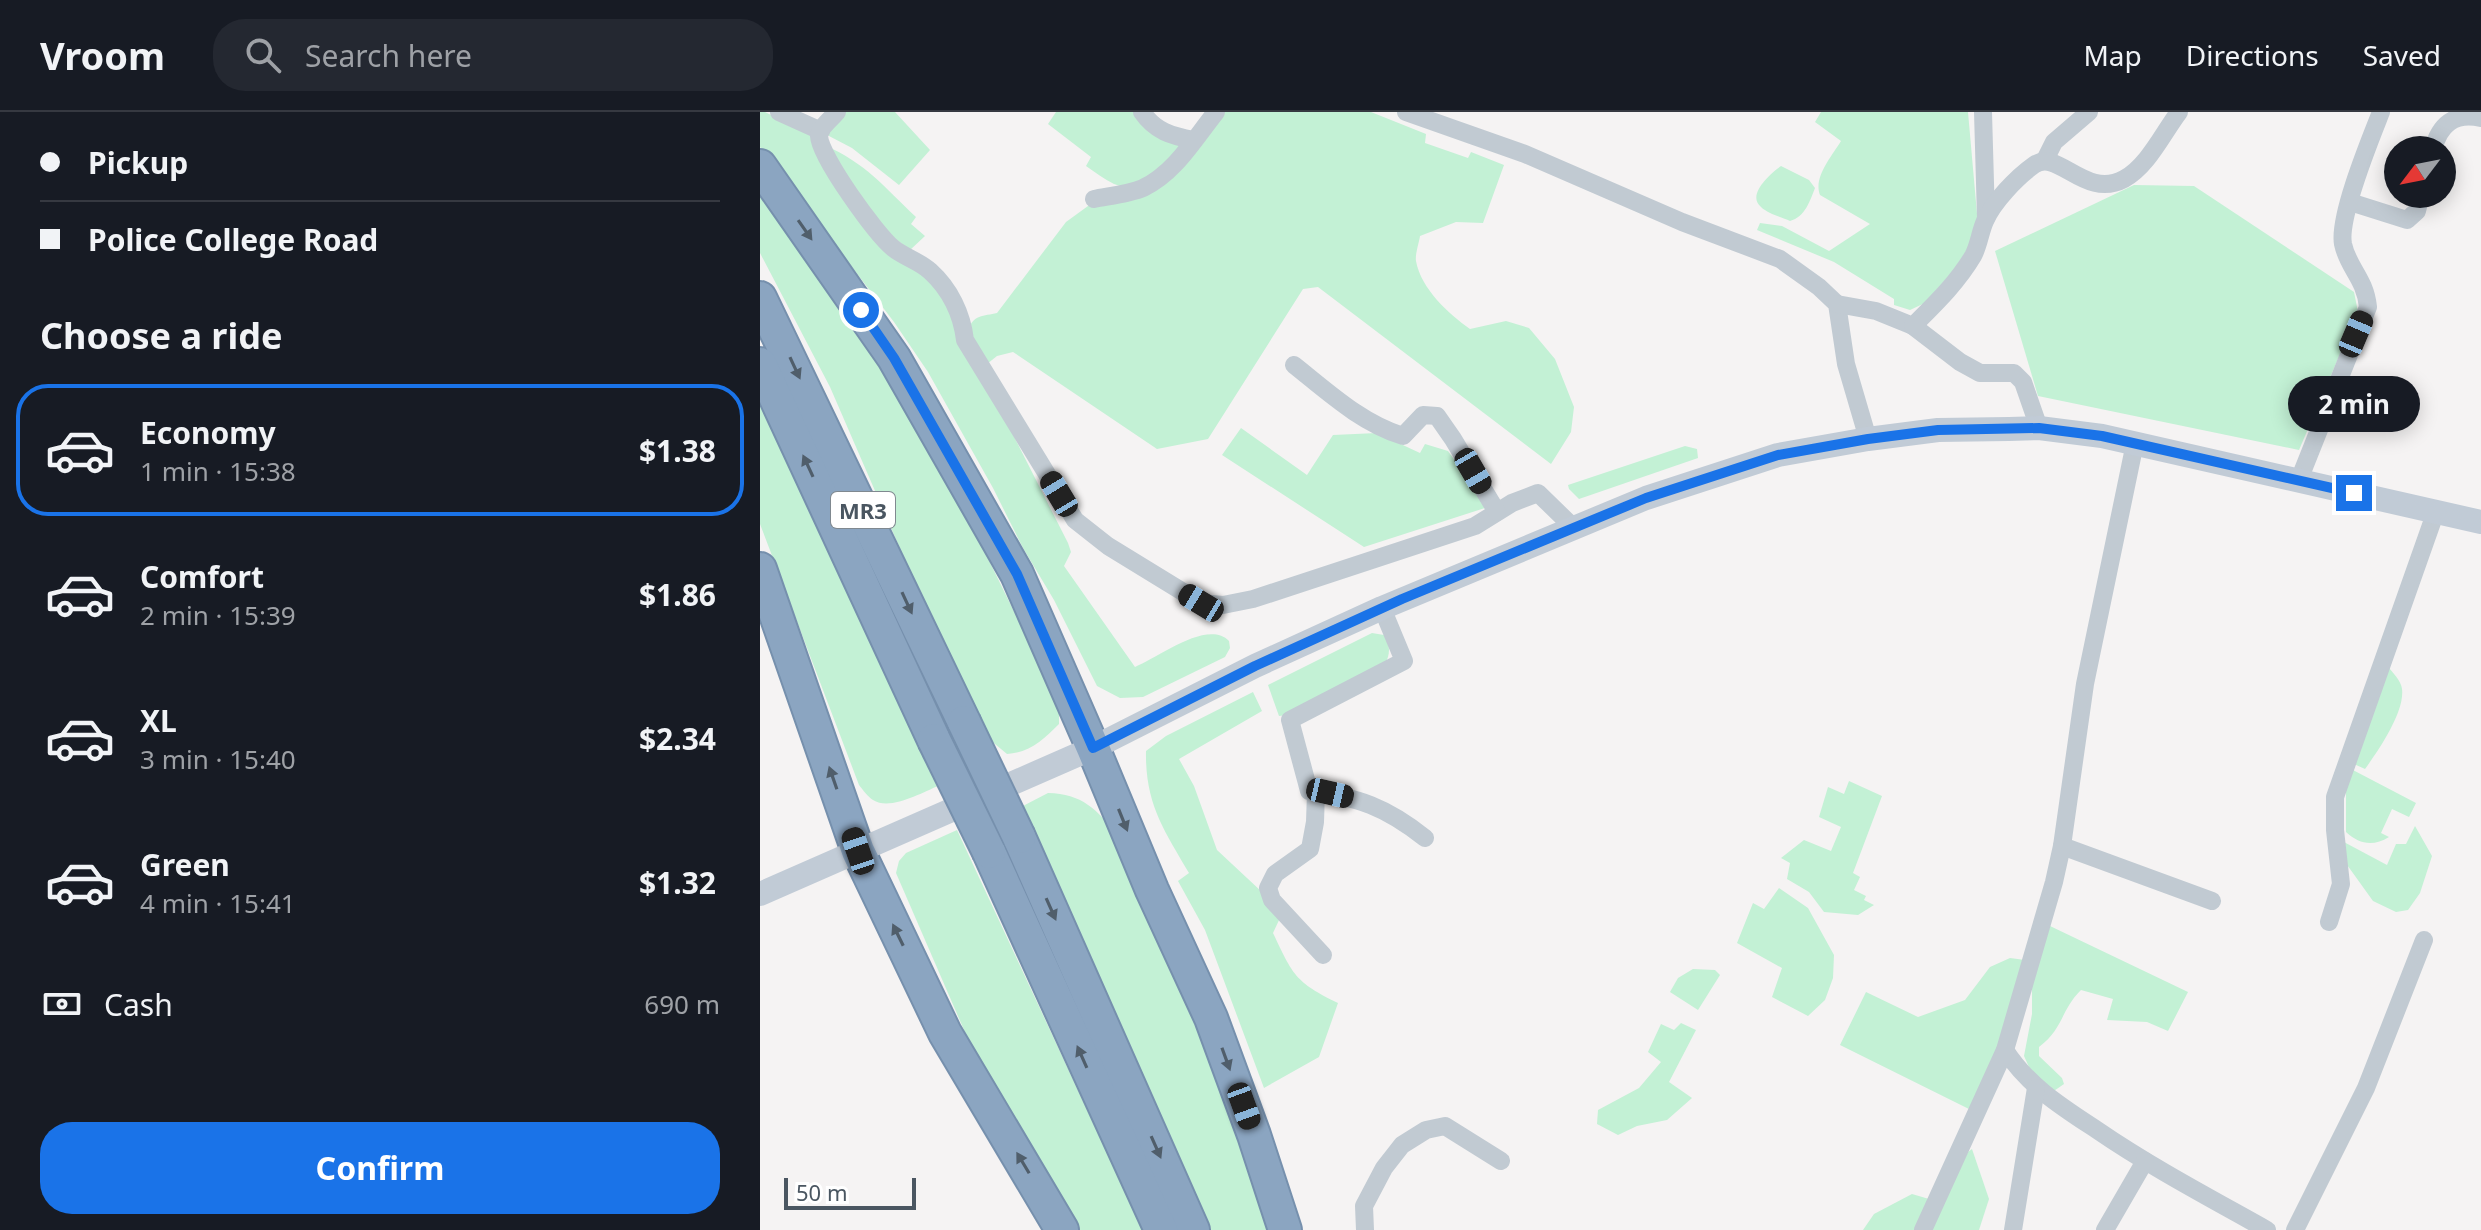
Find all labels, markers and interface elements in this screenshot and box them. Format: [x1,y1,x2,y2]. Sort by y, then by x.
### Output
search box [213,19,773,91]
text: Vroom [40,29,165,81]
icon: search [241,33,285,77]
text: Search here [305,35,472,76]
text: Map [2083,36,2142,74]
text: Directions [2186,36,2319,74]
text: Saved [2363,36,2441,74]
north arrow [2384,136,2456,208]
map controls [2384,136,2456,208]
text: Pickup [88,142,188,183]
text: Police College Road [88,219,378,260]
one-way arrow [797,219,812,240]
route start [843,292,879,328]
car [2336,307,2376,361]
text: Choose a ride [40,311,282,360]
one-way arrow [788,356,802,380]
callout: 2 min [2288,377,2420,433]
text: 2 min [2318,386,2390,422]
text: Economy [140,412,276,453]
icon: car [44,414,116,486]
text: $1.38 [639,430,716,471]
car [1451,444,1495,498]
text: 1 min · 15:38 [140,453,296,489]
one-way arrow [801,454,815,478]
car [1036,467,1082,521]
route end [2336,475,2372,511]
road number: MR3 [831,492,895,528]
text: Comfort [140,556,264,597]
icon: car [44,558,116,630]
text: $1.86 [639,574,716,615]
car [1174,580,1228,626]
one-way arrow [900,591,914,614]
text: 2 min · 15:39 [140,597,296,633]
text: XL [140,700,177,741]
icon: car [44,702,116,774]
text: $2.34 [639,718,716,759]
text: 3 min · 15:40 [140,741,296,777]
one-way arrow [826,765,838,789]
car [1304,776,1356,810]
one-way arrow [1117,808,1130,832]
car [839,824,877,878]
text: Green [140,844,230,885]
icon: car [44,846,116,918]
text: $1.32 [639,862,716,903]
text: 4 min · 15:41 [140,885,296,921]
one-way arrow [1044,897,1058,921]
one-way arrow [891,923,905,946]
icon: cash [40,982,84,1026]
text: Cash [104,984,173,1025]
text: 690 m [644,986,720,1022]
one-way arrow [1075,1045,1089,1069]
one-way arrow [1220,1047,1233,1071]
car [1225,1079,1263,1133]
button: Confirm [40,1122,720,1214]
one-way arrow [1150,1135,1163,1158]
one-way arrow [1016,1152,1030,1174]
scale bar [784,1174,916,1210]
text: 50 m [796,1177,847,1207]

